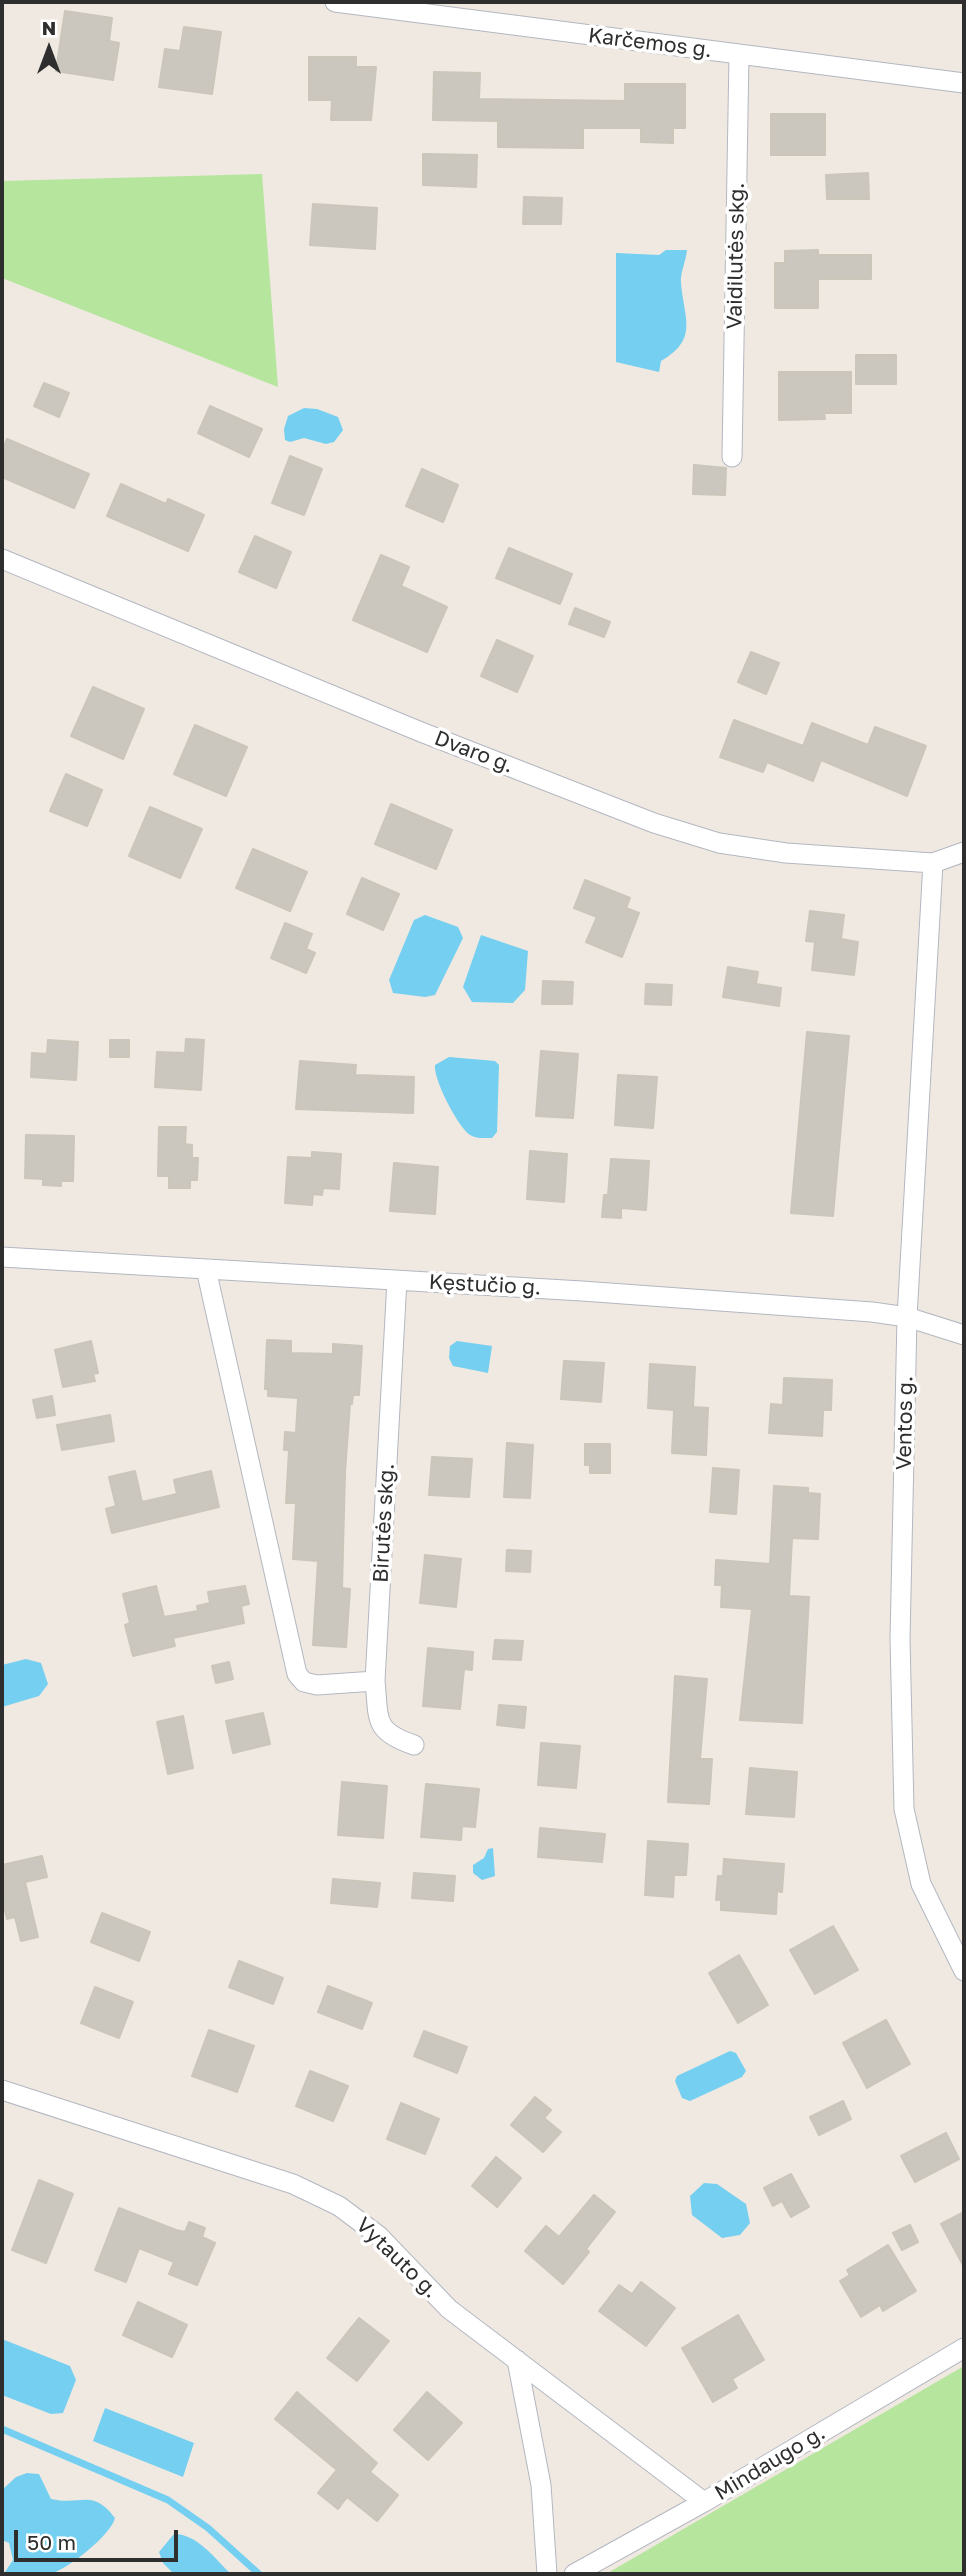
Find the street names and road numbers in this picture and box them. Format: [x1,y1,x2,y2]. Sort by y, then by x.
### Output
street label: Karčemos g. [587,23,713,63]
street label: Vaidilutės skg. [722,182,750,330]
street label: Dvaro g. [431,725,517,779]
street label: Kęstučio g. [428,1269,542,1301]
street label: Ventos g. [892,1376,918,1470]
street label: Birutės skg. [368,1463,400,1583]
street label: Vytauto g. [351,2213,443,2303]
street label: Mindaugo g. [710,2420,830,2506]

